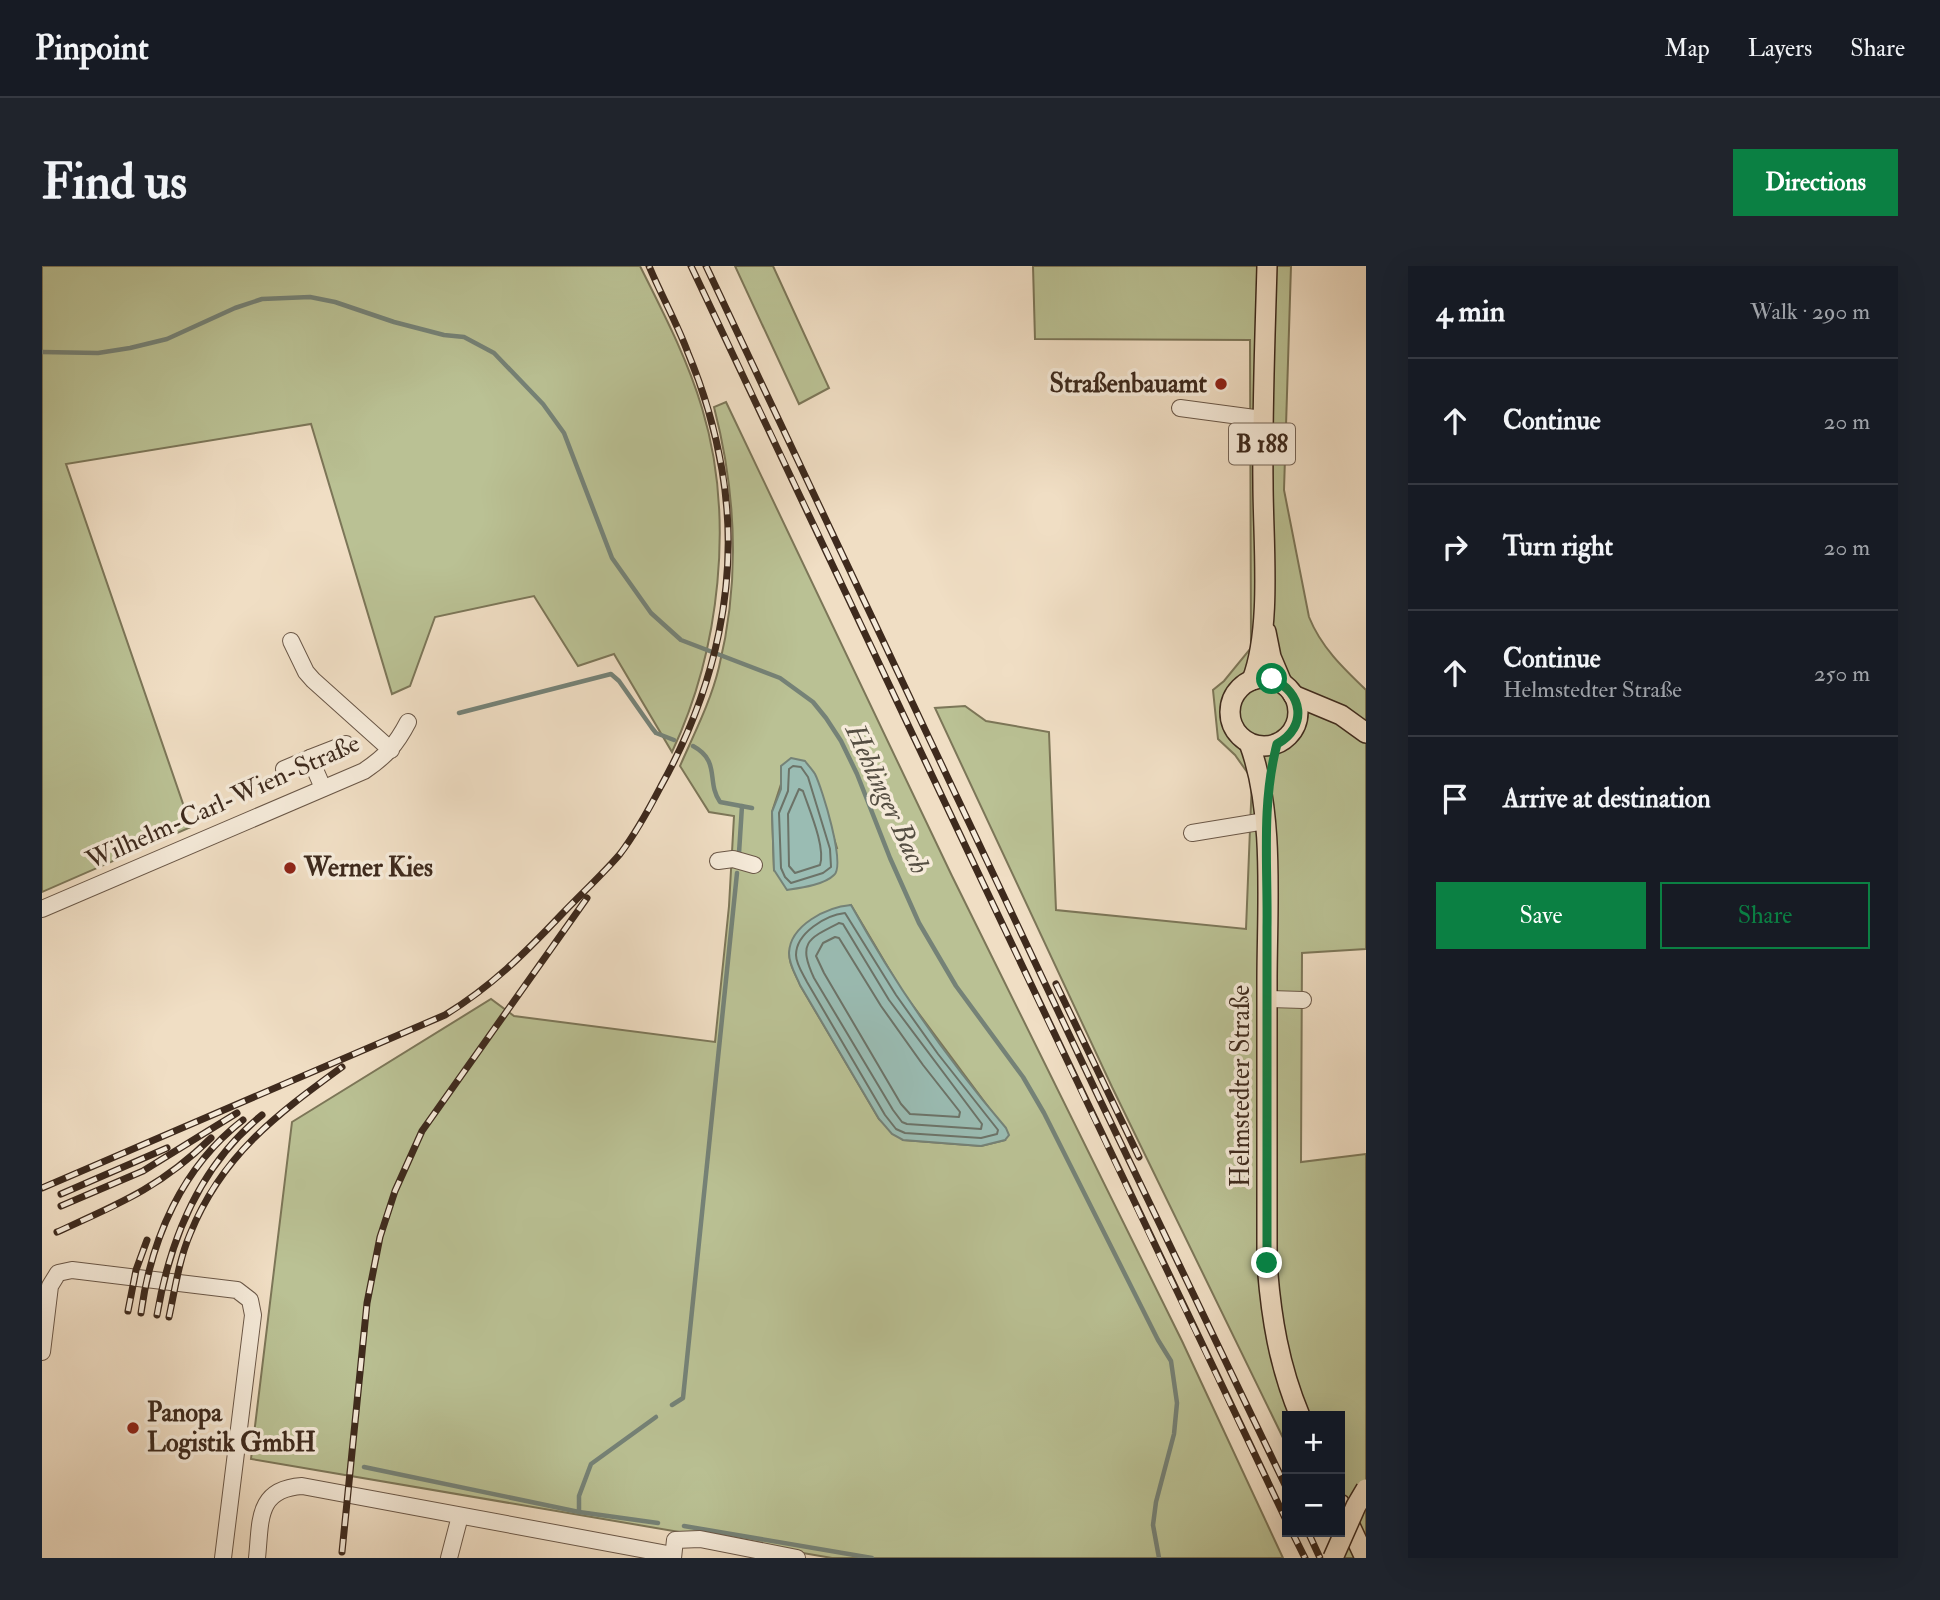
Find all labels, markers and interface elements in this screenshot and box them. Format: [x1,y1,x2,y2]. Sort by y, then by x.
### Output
text: Pinpoint [35,28,149,69]
text: Map [1665,33,1710,64]
text: Layers [1748,33,1812,64]
text: Share [1850,33,1905,64]
button: Directions [1733,149,1898,216]
text: Find us [42,152,187,213]
text: 4 min [1436,293,1505,330]
text: Walk · 290 m [1750,297,1870,326]
place label: Straßenbauamt [1050,368,1208,400]
marker: Straßenbauamt [1213,376,1229,392]
icon: ahead [1436,402,1474,440]
text: Continue [1503,405,1601,437]
text: 20 m [1824,407,1870,436]
road number: B 188 [1229,424,1295,464]
icon: right [1436,528,1474,566]
text: Turn right [1503,531,1613,563]
text: 20 m [1824,533,1870,562]
text: Continue [1503,643,1601,675]
icon: ahead [1436,654,1474,692]
text: 250 m [1814,659,1870,688]
route start [1256,663,1287,694]
text: Helmstedter Straße [1503,675,1682,704]
water label: Hehlinger Bach [836,717,937,880]
street label: Wilhelm-Carl-Wien-Straße [80,727,365,877]
icon: arrive [1436,780,1474,818]
text: Arrive at destination [1503,783,1711,815]
place label: Werner Kies [303,852,433,884]
marker: Werner Kies [282,860,298,876]
button: Save [1436,882,1646,949]
button: Share [1660,882,1870,949]
street label: Helmstedter Straße [1225,985,1257,1187]
route end [1251,1247,1282,1278]
place label: Panopa Logistik GmbH [147,1397,316,1460]
map controls [1282,1411,1345,1537]
button: + [1282,1411,1345,1474]
marker: Panopa Logistik GmbH [125,1420,141,1436]
button: − [1282,1474,1345,1537]

